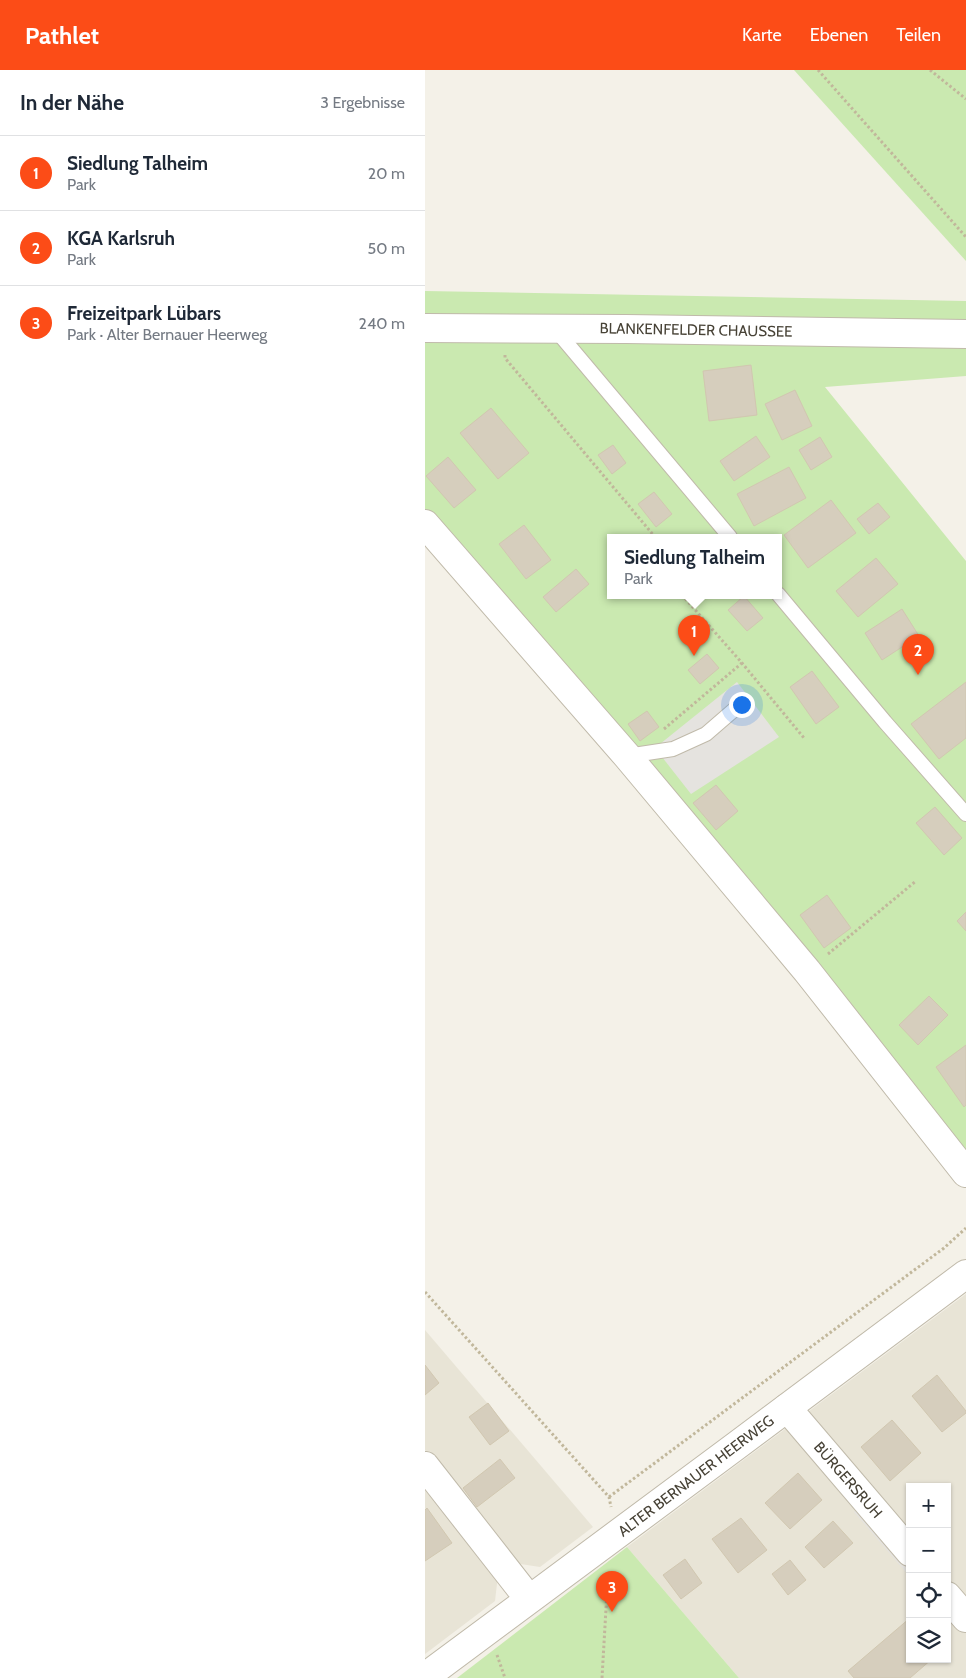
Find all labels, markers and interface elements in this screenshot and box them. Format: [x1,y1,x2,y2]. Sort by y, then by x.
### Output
text: Pathlet [25,21,99,50]
text: Karte [742,24,782,46]
text: Ebenen [810,24,868,46]
text: Teilen [896,24,941,46]
text: In der Nähe [20,90,124,115]
text: 3 Ergebnisse [320,93,405,112]
text: Siedlung Talheim [67,152,208,175]
text: 1 [33,164,39,183]
text: 20 m [368,164,405,183]
text: Park [67,175,96,194]
text: KGA Karlsruh [67,227,175,250]
text: 2 [32,239,40,258]
text: 50 m [368,239,405,258]
text: Park [67,250,96,269]
text: Freizeitpark Lübars [67,302,221,325]
text: 3 [32,314,40,333]
text: 240 m [359,314,405,333]
street label: BLANKENFELDER CHAUSSEE [599,319,793,341]
text: Park · Alter Bernauer Heerweg [67,325,267,344]
popup [607,534,782,599]
text: Siedlung Talheim [624,546,765,569]
text: Park [624,569,653,588]
pin: 1 [678,615,710,656]
pin: 2 [902,634,934,675]
your location [729,692,755,718]
street label: ALTER BERNAUER HEERWEG [614,1411,778,1541]
street label: BÜRGERSRUH [810,1438,886,1522]
map controls [906,1483,951,1663]
button: + [906,1483,951,1528]
button: − [906,1528,951,1573]
pin: 3 [596,1571,628,1612]
button: locate [906,1573,951,1618]
button: layers [906,1618,951,1663]

